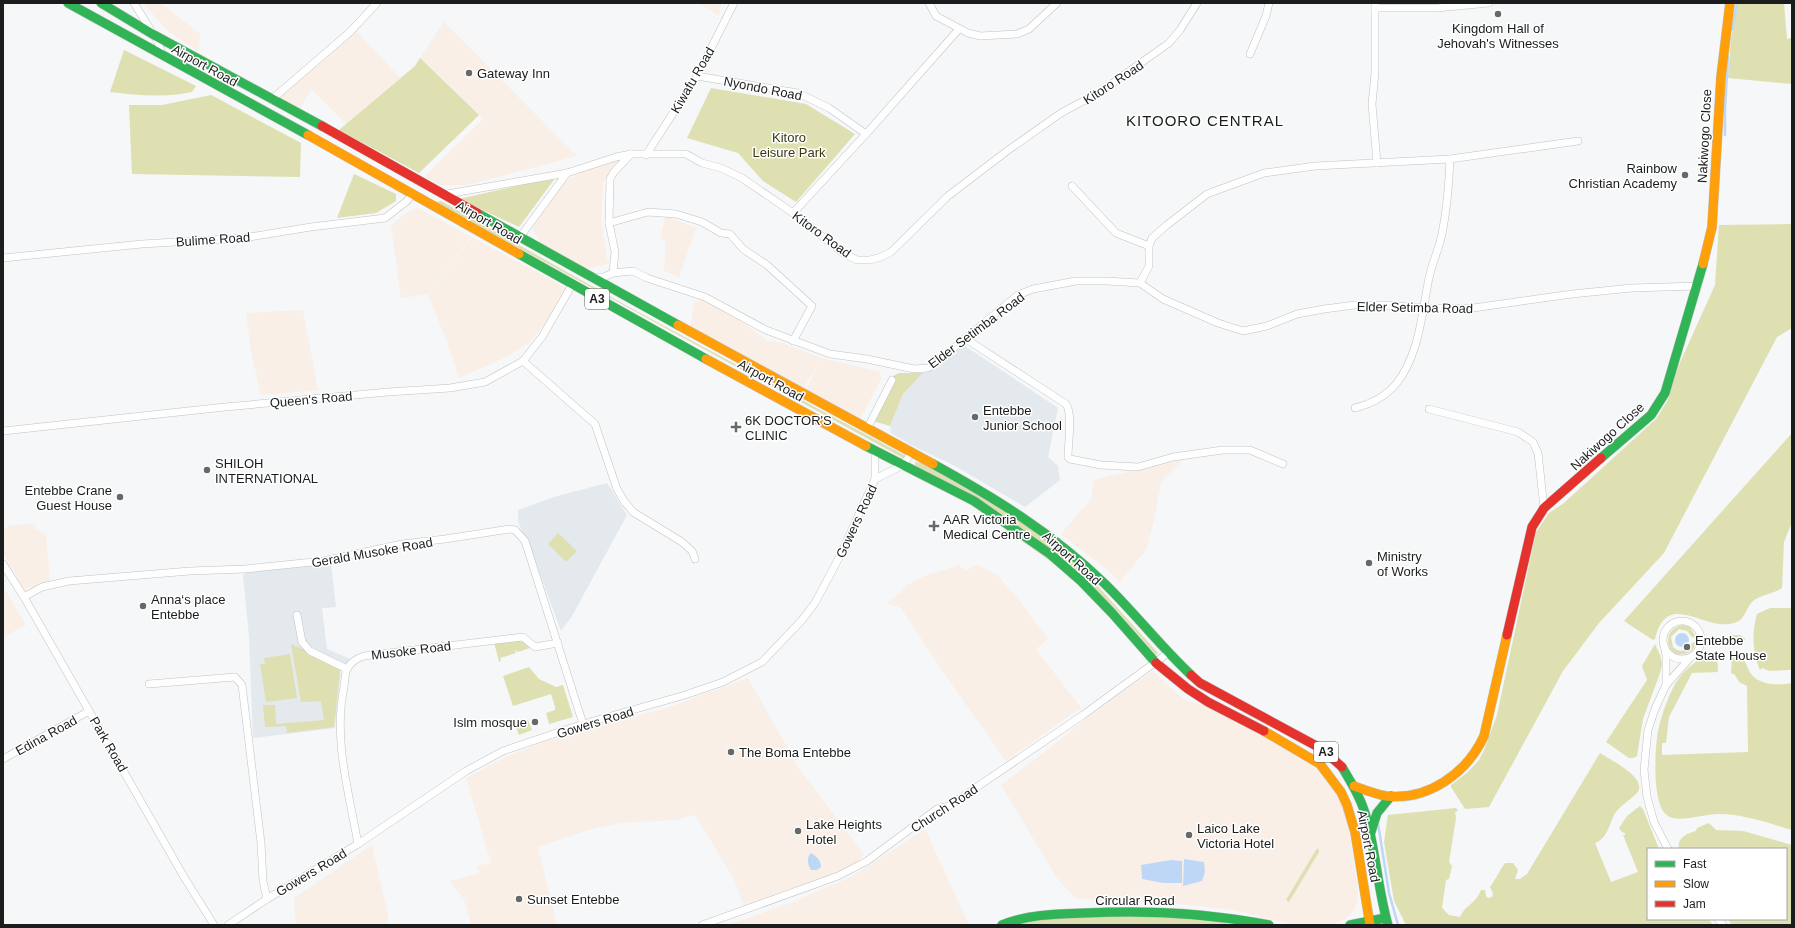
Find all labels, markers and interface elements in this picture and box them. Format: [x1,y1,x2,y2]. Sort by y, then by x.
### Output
marker: Kingdom Hall of Jehovah's Witnesses [1493,9,1503,19]
place label: Kingdom Hall of Jehovah's Witnesses [1437,21,1559,51]
street label: Airport Road [169,41,240,90]
street label: Kiwafu Road [668,45,717,116]
street label: Kitoro Road [1080,57,1146,107]
place label: Gateway Inn [477,66,550,81]
marker: Gateway Inn [464,68,474,78]
street label: Nyondo Road [722,74,803,103]
street label: Nakiwogo Close [1695,89,1714,183]
district label: KITOORO CENTRAL [1126,112,1284,129]
park label: Kitoro Leisure Park [753,130,826,160]
place label: Rainbow Christian Academy [1569,161,1678,191]
marker: Rainbow Christian Academy [1680,170,1690,180]
street label: Airport Road [453,198,524,247]
street label: Kitoro Road [790,208,854,261]
street label: Bulime Road [175,229,251,250]
road number: A3 [585,289,609,309]
street label: Elder Setimba Road [925,289,1027,371]
street label: Elder Setimba Road [1357,299,1473,316]
street label: Airport Road [735,356,806,405]
street label: Queen's Road [269,388,353,411]
street label: Nakiwogo Close [1567,399,1647,473]
place label: Entebbe Junior School [983,403,1062,433]
marker: Entebbe Junior School [970,412,980,422]
place label: 6K DOCTOR'S CLINIC [745,413,832,443]
marker: 6K DOCTOR'S CLINIC [730,421,742,433]
place label: SHILOH INTERNATIONAL [215,456,318,486]
marker: SHILOH INTERNATIONAL [202,465,212,475]
street label: Gowers Road [833,482,880,560]
place label: Entebbe Crane Guest House [25,483,112,513]
marker: Entebbe Crane Guest House [115,492,125,502]
place label: AAR Victoria Medical Centre [943,512,1030,542]
marker: AAR Victoria Medical Centre [928,520,940,532]
street label: Airport Road [1040,528,1104,588]
street label: Gerald Musoke Road [310,534,434,571]
place label: Ministry of Works [1377,549,1429,579]
marker: Ministry of Works [1364,558,1374,568]
place label: Anna‘s place Entebbe [151,592,225,622]
marker: Anna‘s place Entebbe [138,601,148,611]
place label: Entebbe State House [1695,633,1767,663]
street label: Musoke Road [370,638,452,663]
marker: Entebbe State House [1682,642,1692,652]
street label: Gowers Road [555,704,635,741]
street label: Edina Road [13,712,80,758]
street label: Park Road [87,714,130,775]
place label: Islm mosque [453,715,527,730]
marker: Islm mosque [530,717,540,727]
road number: A3 [1314,742,1338,762]
place label: The Boma Entebbe [739,745,851,760]
marker: The Boma Entebbe [726,747,736,757]
street label: Church Road [908,781,980,836]
street label: Airport Road [1354,809,1383,883]
place label: Lake Heights Hotel [806,817,882,847]
place label: Laico Lake Victoria Hotel [1197,821,1274,851]
marker: Lake Heights Hotel [793,826,803,836]
marker: Laico Lake Victoria Hotel [1184,830,1194,840]
street label: Gowers Road [273,846,349,899]
legend [1647,848,1787,920]
text: Fast [1683,857,1707,871]
text: Slow [1683,877,1709,891]
place label: Sunset Entebbe [527,892,620,907]
street label: Circular Road [1095,893,1175,908]
marker: Sunset Entebbe [514,894,524,904]
text: Jam [1683,897,1706,911]

